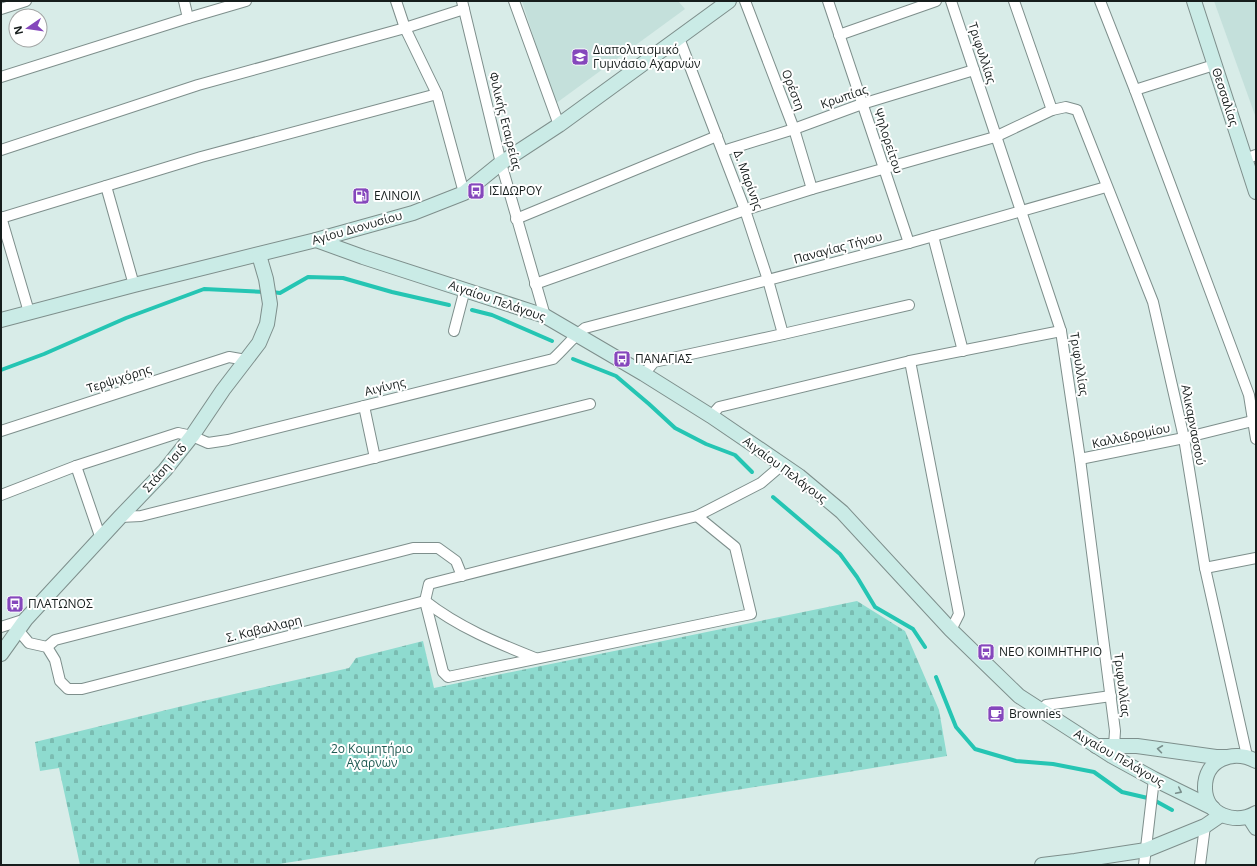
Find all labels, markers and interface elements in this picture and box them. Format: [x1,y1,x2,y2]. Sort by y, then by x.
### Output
north arrow [8,8,48,48]
street label: Τριφυλλίας [965,20,1000,86]
text: N [9,24,26,36]
place label: Διαπολιτισμικό Γυμνάσιο Αχαρνών [593,41,700,72]
school or university icon: Διαπολιτισμικό Γυμνάσιο Αχαρνών [570,47,590,67]
street label: Θεσσαλίας [1208,65,1243,129]
street label: Ορέστη [778,67,809,113]
street label: Φιλικής Εταιρείας [485,70,526,172]
street label: Κρωπίας [818,80,870,113]
street label: Ψηλορείτου [870,106,907,176]
street label: Δ. Μαρίνης [730,148,767,212]
bus stop icon: ΙΣΙΔΩΡΟΥ [466,181,486,201]
place label: ΙΣΙΔΩΡΟΥ [489,182,542,199]
fuel station icon: ΕΛΙΝΟΙΛ [351,186,371,206]
place label: ΕΛΙΝΟΙΛ [374,187,421,204]
street label: Αγίου Διονυσίου [310,206,404,249]
street label: Παναγίας Τήνου [792,227,884,268]
street label: Αιγαίου Πελάγους [446,276,548,325]
street label: Τριφυλλίας [1066,331,1093,397]
bus stop icon: ΠΑΝΑΓΙΑΣ [612,349,632,369]
place label: ΠΑΝΑΓΙΑΣ [635,350,692,367]
street label: Τερψιχόρης [84,360,153,397]
street label: Αιγίνης [363,373,407,400]
street label: Αλικαρνασσού [1177,383,1210,467]
street label: Καλλιδρομίου [1090,419,1171,452]
street label: Αιγαίου Πελάγους [740,432,831,507]
street label: Στάση Ισιδ [139,440,191,496]
bus stop icon: ΠΛΑΤΩΝΟΣ [5,594,25,614]
place label: ΠΛΑΤΩΝΟΣ [28,595,93,612]
street label: Σ. Καβαλλαρη [224,611,303,646]
bus stop icon: ΝΕΟ ΚΟΙΜΗΤΗΡΙΟ [976,642,996,662]
place label: ΝΕΟ ΚΟΙΜΗΤΗΡΙΟ [999,643,1102,660]
street label: Τριφυλλίας [1110,652,1135,718]
cafe icon: Brownies [986,704,1006,724]
place label: Brownies [1009,705,1061,722]
street label: Αιγαίου Πελάγους [1071,725,1168,790]
park label: 2ο Κοιμητήριο Αχαρνών [331,740,413,771]
one-way arrow [1157,745,1163,754]
one-way arrow [1175,786,1182,794]

